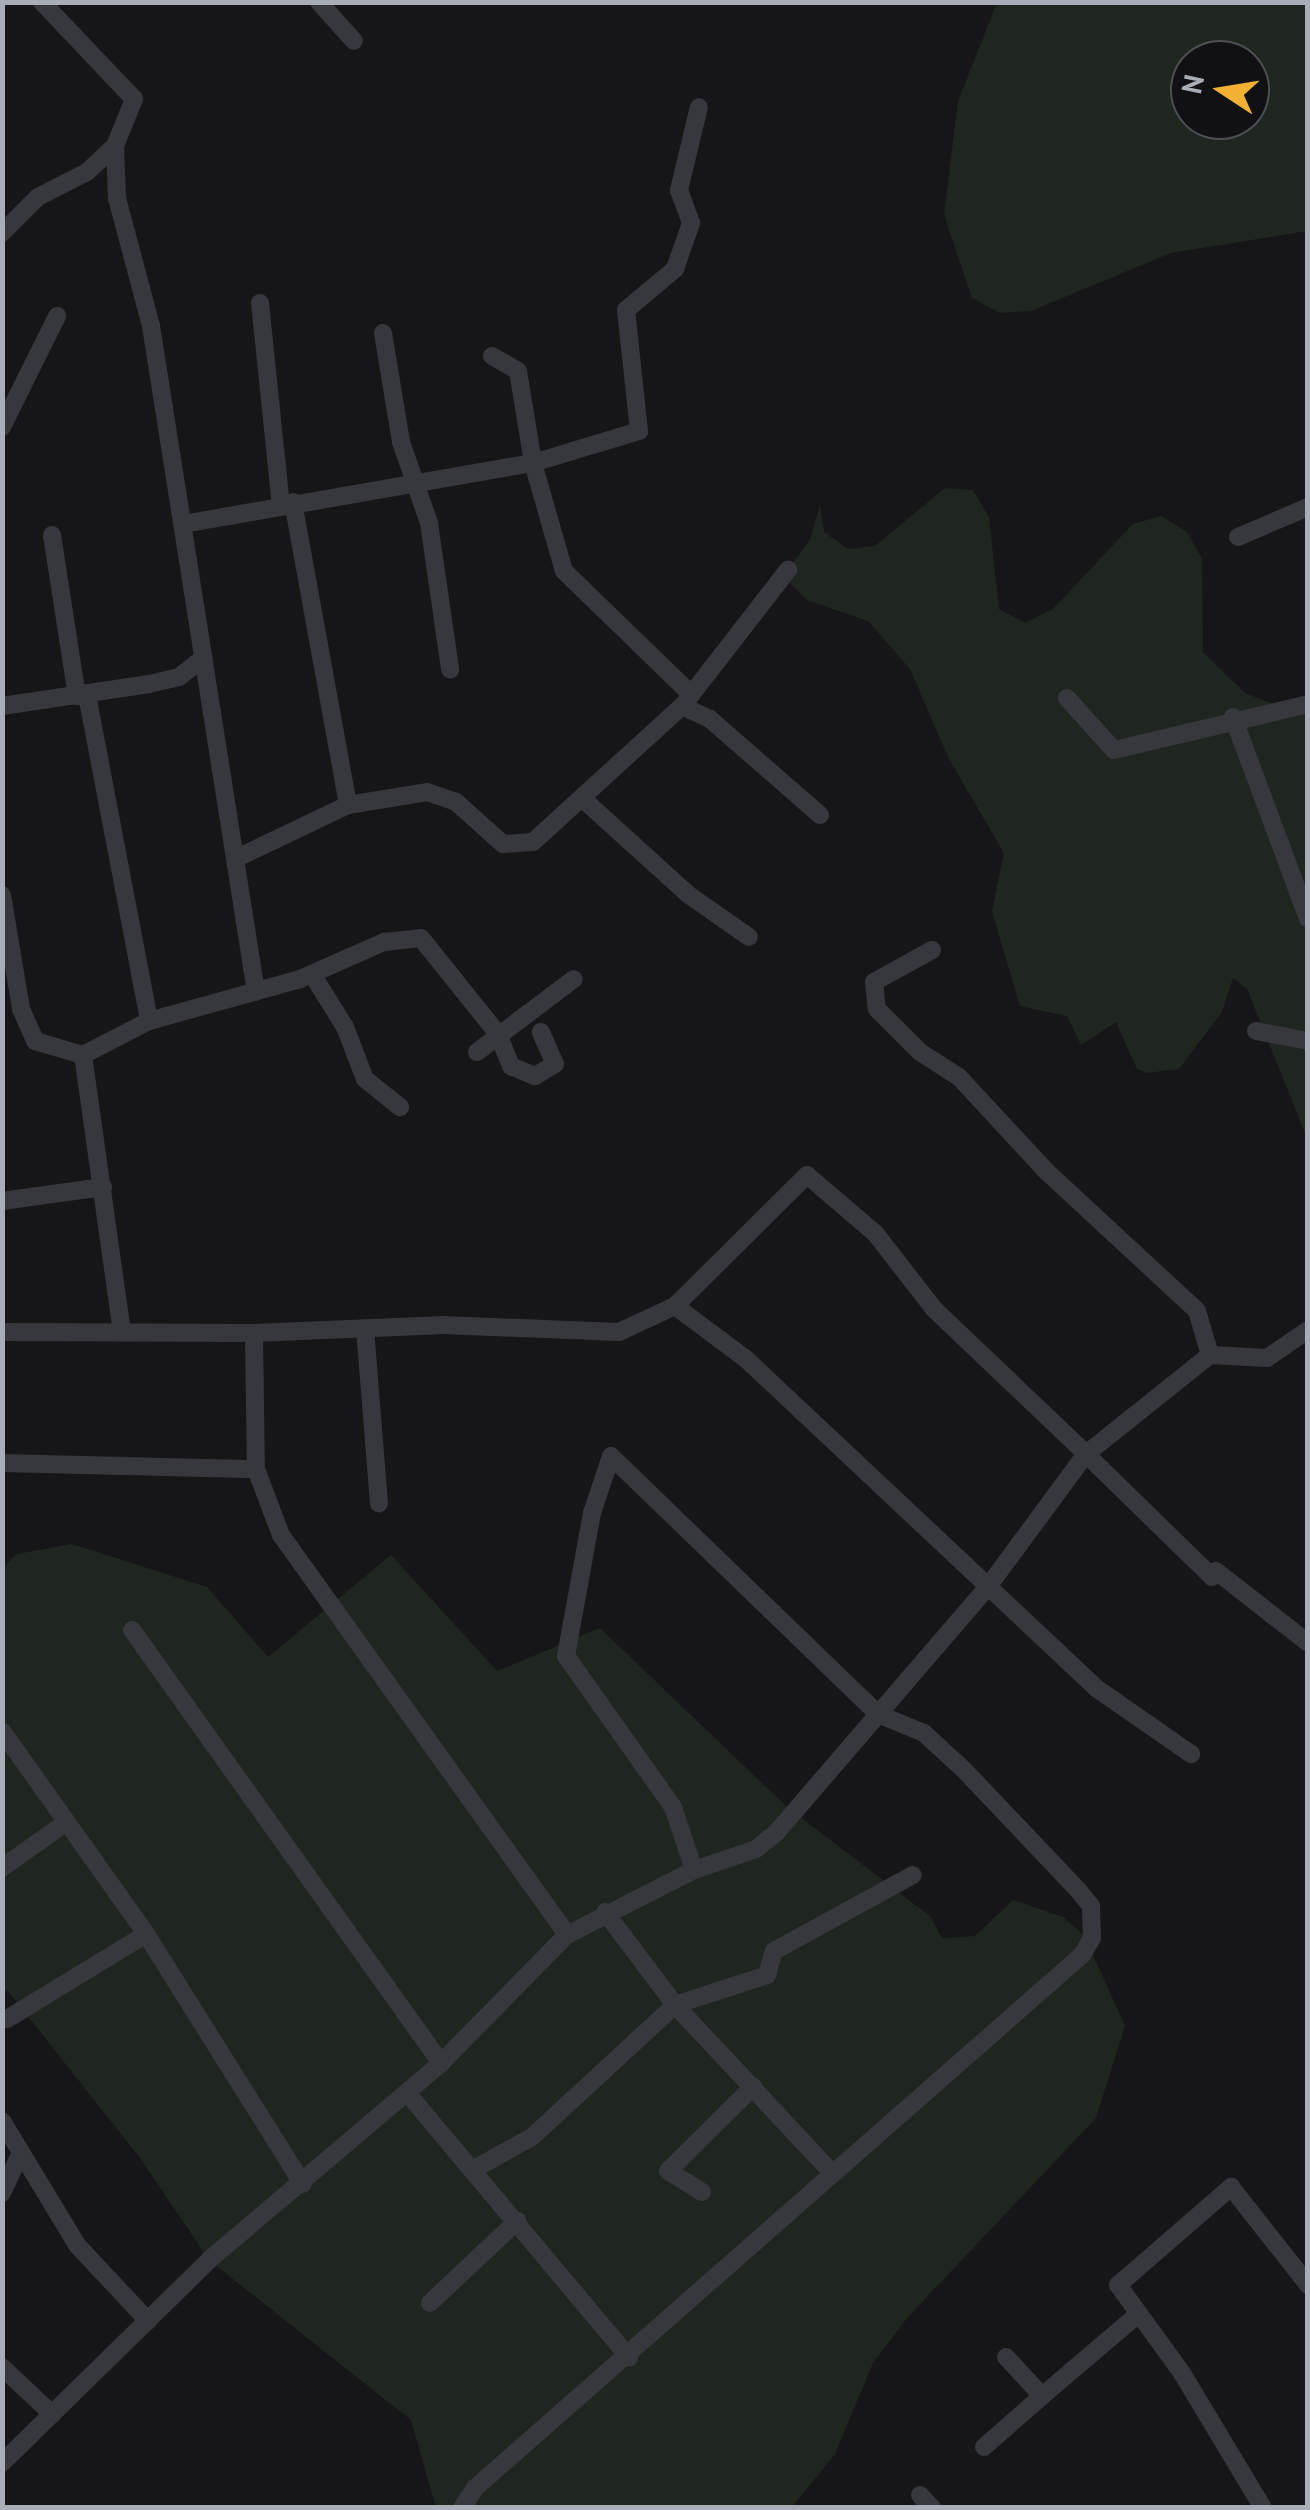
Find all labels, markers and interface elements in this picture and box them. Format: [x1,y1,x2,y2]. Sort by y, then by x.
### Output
north arrow [1170,40,1270,140]
text: N [1172,71,1212,97]

